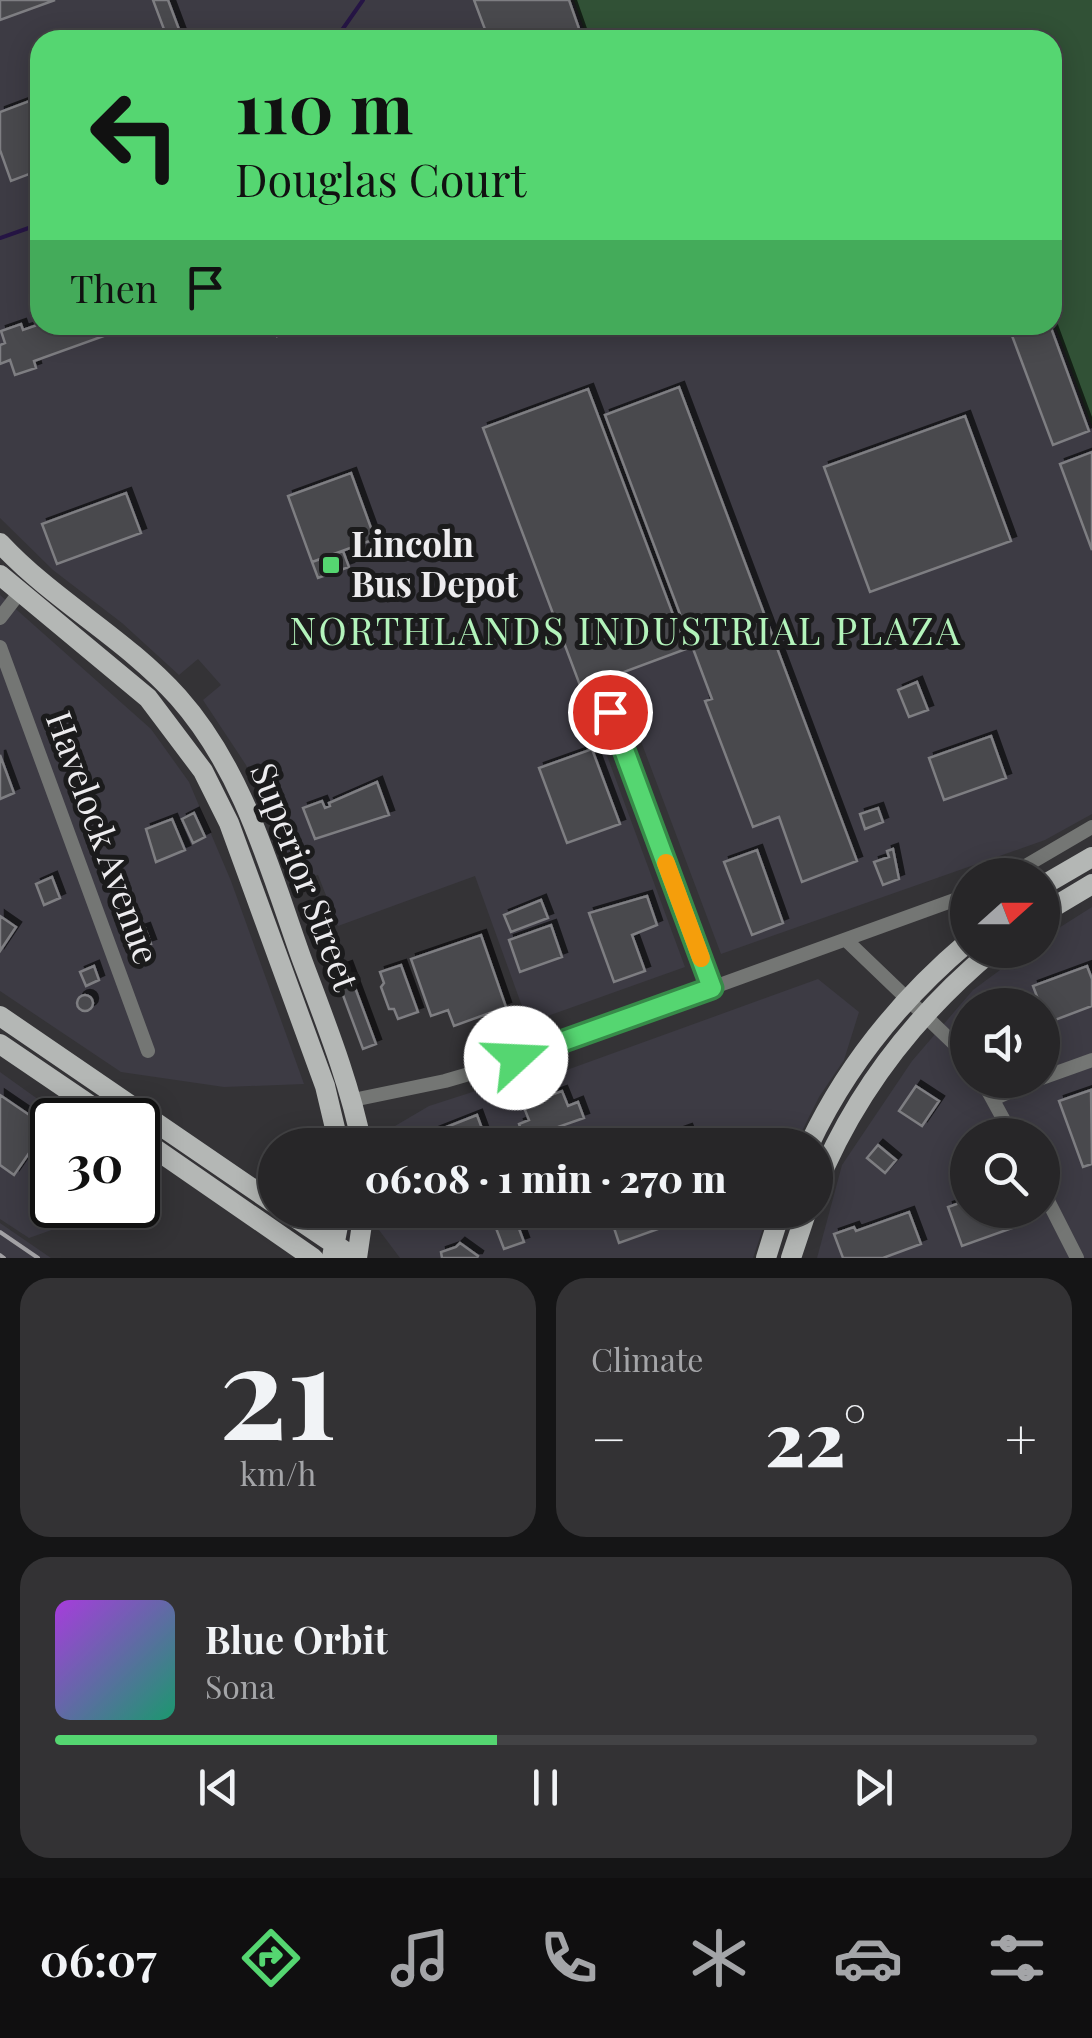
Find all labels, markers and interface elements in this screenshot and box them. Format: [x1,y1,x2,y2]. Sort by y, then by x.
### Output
text: 110 m [235,58,413,152]
icon: left [70,70,200,200]
text: Douglas Court [235,148,526,208]
icon: arrive [178,260,233,315]
text: Then [70,262,158,313]
place label: Lincoln Bus Depot [351,519,519,606]
marker: Lincoln Bus Depot [320,554,342,576]
district label: NORTHLANDS INDUSTRIAL PLAZA [290,604,962,655]
pin [568,670,653,755]
icon: arrive [583,685,638,740]
street label: Havelock Avenue [37,704,172,970]
street label: Superior Street [241,756,371,997]
north arrow [950,858,1060,968]
map controls [950,858,1060,1228]
button: sound [950,988,1060,1098]
position arrow [464,1006,568,1110]
speed limit sign: 30 [30,1098,160,1228]
button: search [950,1118,1060,1228]
text: 06:08 · 1 min · 270 m [365,1152,726,1203]
text: 21 [219,1299,337,1473]
text: Climate [591,1337,703,1380]
text: 22° [765,1386,866,1486]
text: − [591,1400,627,1474]
text: + [1005,1400,1037,1474]
text: km/h [240,1451,316,1494]
text: Blue Orbit [205,1613,388,1664]
text: Sona [205,1664,275,1707]
icon: previous [191,1760,246,1815]
icon: pause [518,1760,573,1815]
icon: next [846,1760,901,1815]
icon: directions [236,1923,306,1993]
icon: music [385,1923,455,1993]
icon: phone [534,1923,604,1993]
icon: climate [684,1923,754,1993]
icon: car [833,1923,903,1993]
icon: filters [982,1923,1052,1993]
text: 06:07 [40,1928,156,1988]

